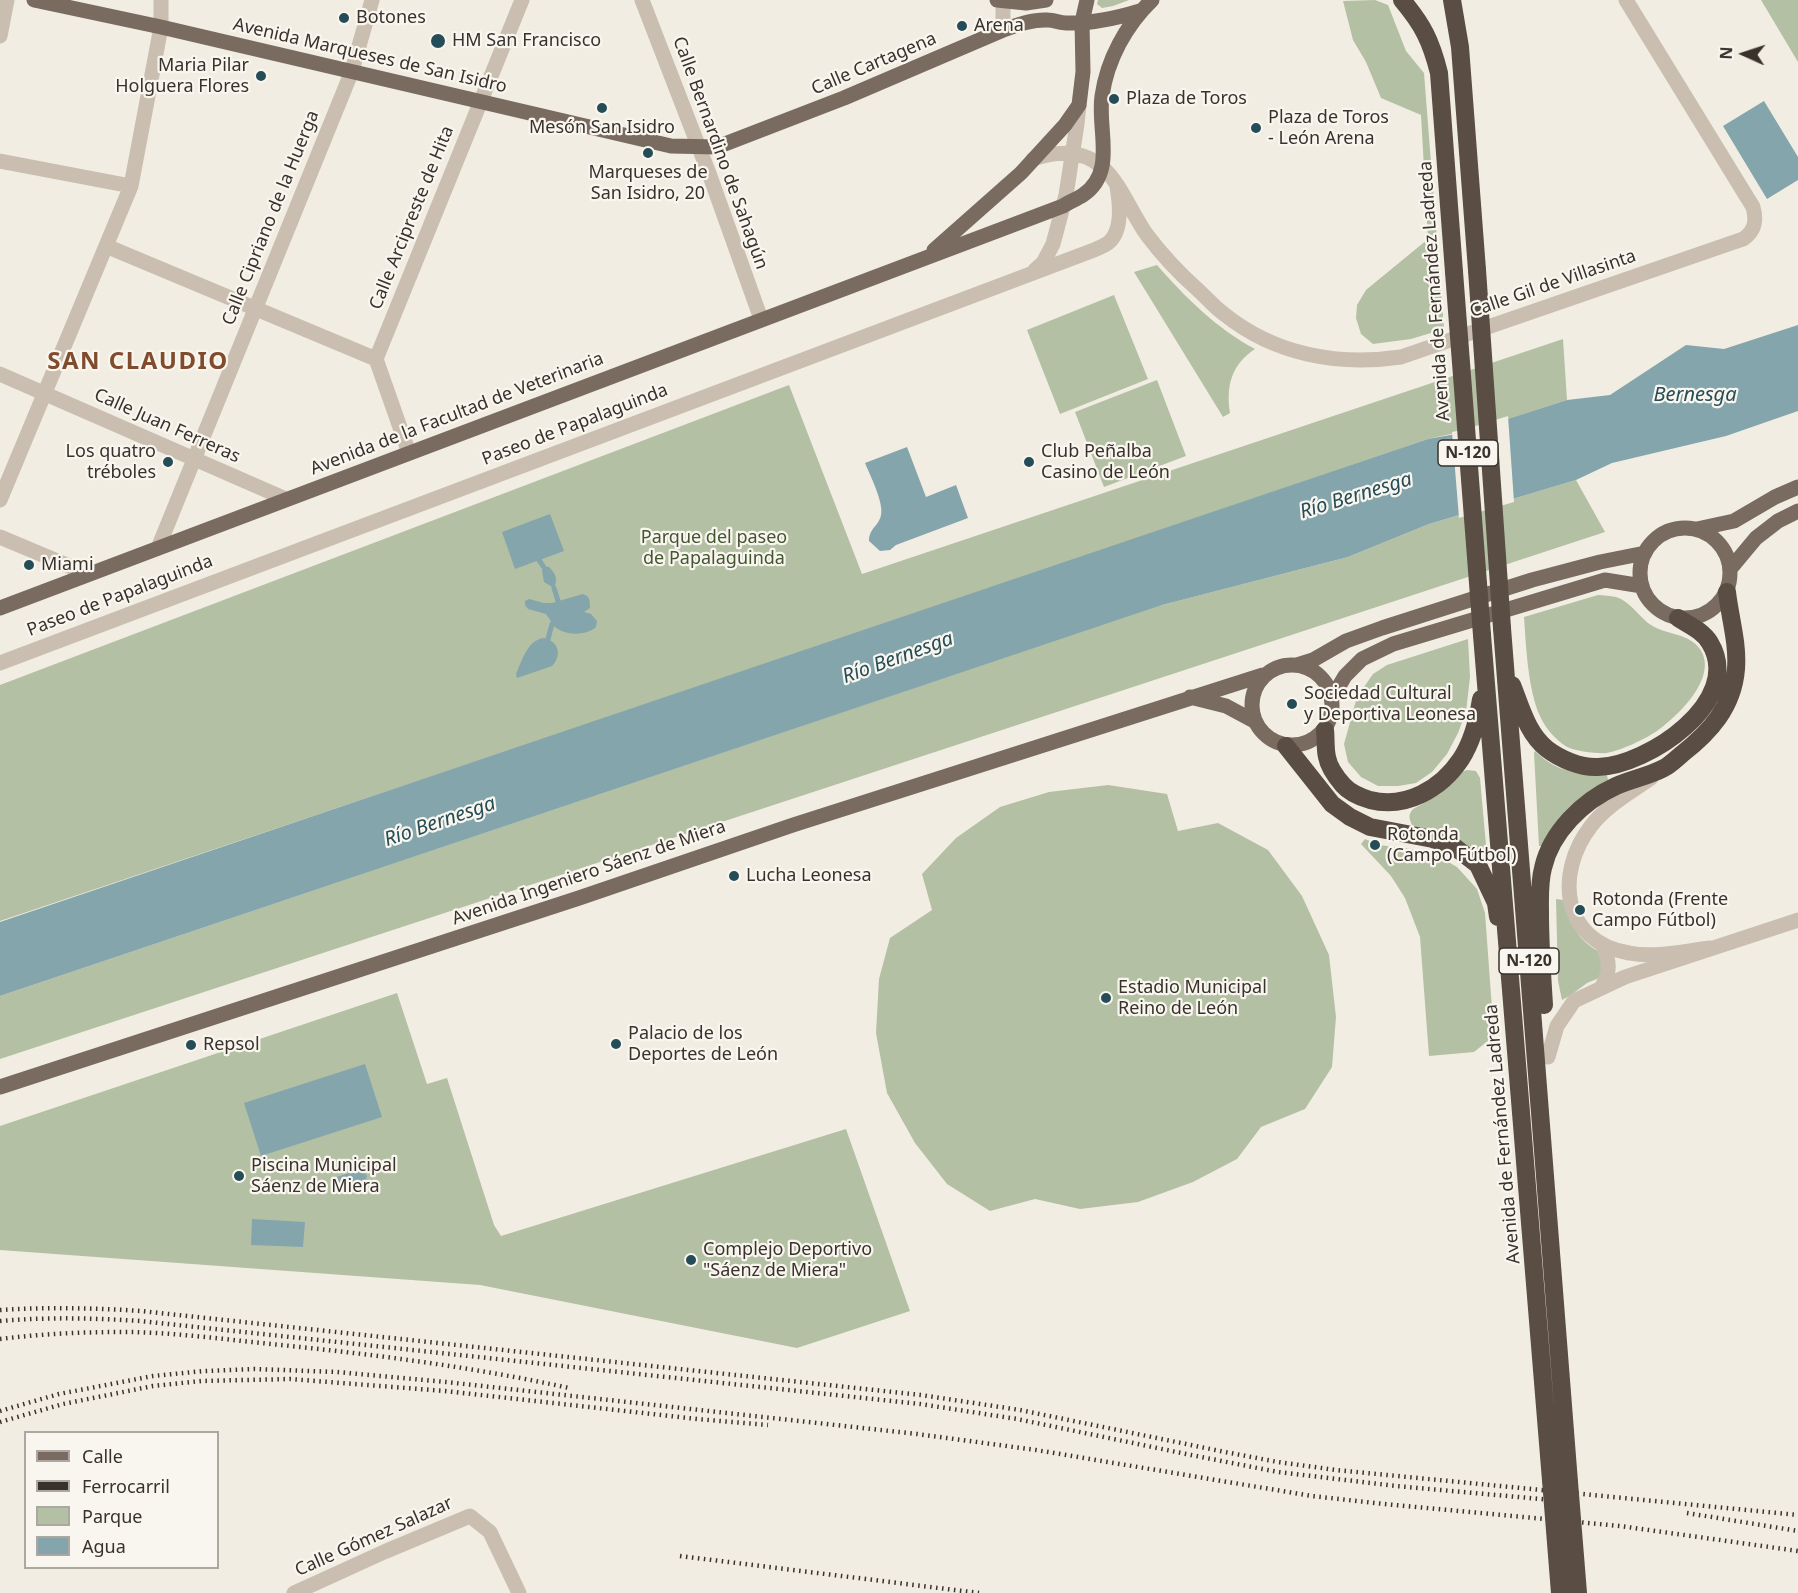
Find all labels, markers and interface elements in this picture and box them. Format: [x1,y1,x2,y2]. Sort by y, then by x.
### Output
place label: Botones [356,7,426,29]
marker: Botones [337,11,351,25]
street label: Avenida Marqueses de San Isidro [231,14,509,98]
place label: Arena [974,15,1024,37]
marker: Arena [955,19,969,33]
north arrow [1714,24,1774,84]
street label: Calle Cartagena [808,28,940,100]
place label: HM San Francisco [452,30,601,52]
marker: HM San Francisco [429,32,447,50]
street label: Calle Bernardino de Sahagún [668,34,772,272]
text: N [1715,46,1737,60]
place label: Maria Pilar Holguera Flores [115,55,249,98]
marker: Maria Pilar Holguera Flores [254,69,268,83]
place label: Plaza de Toros [1126,88,1247,110]
marker: Plaza de Toros [1107,92,1121,106]
marker: Mesón San Isidro [595,101,609,115]
street label: Calle Cipriano de la Huerga [218,107,324,329]
place label: Plaza de Toros - León Arena [1268,107,1389,150]
place label: Mesón San Isidro [529,117,675,139]
marker: Plaza de Toros - León Arena [1249,121,1263,135]
street label: Calle Arcipreste de Hita [365,123,459,313]
marker: Marqueses de San Isidro, 20 [641,146,655,160]
street label: Avenida de Fernández Ladreda [1415,160,1455,422]
place label: Marqueses de San Isidro, 20 [588,162,708,204]
street label: Calle Gil de Villasinta [1467,245,1639,323]
district label: SAN CLAUDIO [47,348,229,376]
street label: Avenida de la Facultad de Veterinaria [307,348,607,480]
street label: Paseo de Papalaguinda [479,380,671,470]
water label: Bernesga [1653,383,1737,407]
street label: Calle Juan Ferreras [91,384,243,468]
road number: N-120 [1438,440,1498,466]
place label: Los quatro tréboles [66,441,156,484]
place label: Club Peñalba Casino de León [1041,441,1170,484]
marker: Los quatro tréboles [161,455,175,469]
marker: Club Peñalba Casino de León [1022,455,1036,469]
water label: Río Bernesga [1297,468,1415,524]
park label: Parque del paseo de Papalaguinda [641,527,787,570]
street label: Paseo de Papalaguinda [24,551,216,641]
place label: Miami [41,554,94,576]
marker: Miami [22,558,36,572]
water label: Río Bernesga [839,627,957,689]
place label: Sociedad Cultural y Deportiva Leonesa [1304,683,1476,726]
marker: Sociedad Cultural y Deportiva Leonesa [1285,697,1299,711]
water label: Río Bernesga [381,792,499,852]
street label: Avenida Ingeniero Sáenz de Miera [449,816,729,930]
place label: Rotonda (Campo Fútbol) [1387,824,1516,866]
marker: Rotonda (Campo Fútbol) [1368,838,1382,852]
place label: Lucha Leonesa [746,865,872,887]
marker: Lucha Leonesa [727,869,741,883]
place label: Rotonda (Frente Campo Fútbol) [1592,889,1728,932]
marker: Rotonda (Frente Campo Fútbol) [1573,903,1587,917]
road number: N-120 [1499,948,1559,974]
place label: Estadio Municipal Reino de León [1118,977,1267,1020]
marker: Estadio Municipal Reino de León [1099,991,1113,1005]
street label: Avenida de Fernández Ladreda [1481,1003,1525,1265]
place label: Palacio de los Deportes de León [628,1023,778,1066]
place label: Repsol [203,1034,260,1056]
marker: Palacio de los Deportes de León [609,1037,623,1051]
marker: Repsol [184,1038,198,1052]
place label: Piscina Municipal Sáenz de Miera [251,1155,397,1198]
marker: Piscina Municipal Sáenz de Miera [232,1169,246,1183]
place label: Complejo Deportivo "Sáenz de Miera" [703,1239,872,1282]
marker: Complejo Deportivo "Sáenz de Miera" [684,1253,698,1267]
legend [24,1431,219,1569]
text: Calle [82,1444,123,1468]
text: Ferrocarril [82,1474,170,1498]
street label: Calle Gómez Salazar [292,1493,456,1581]
text: Parque [82,1504,142,1528]
text: Agua [82,1534,126,1558]

